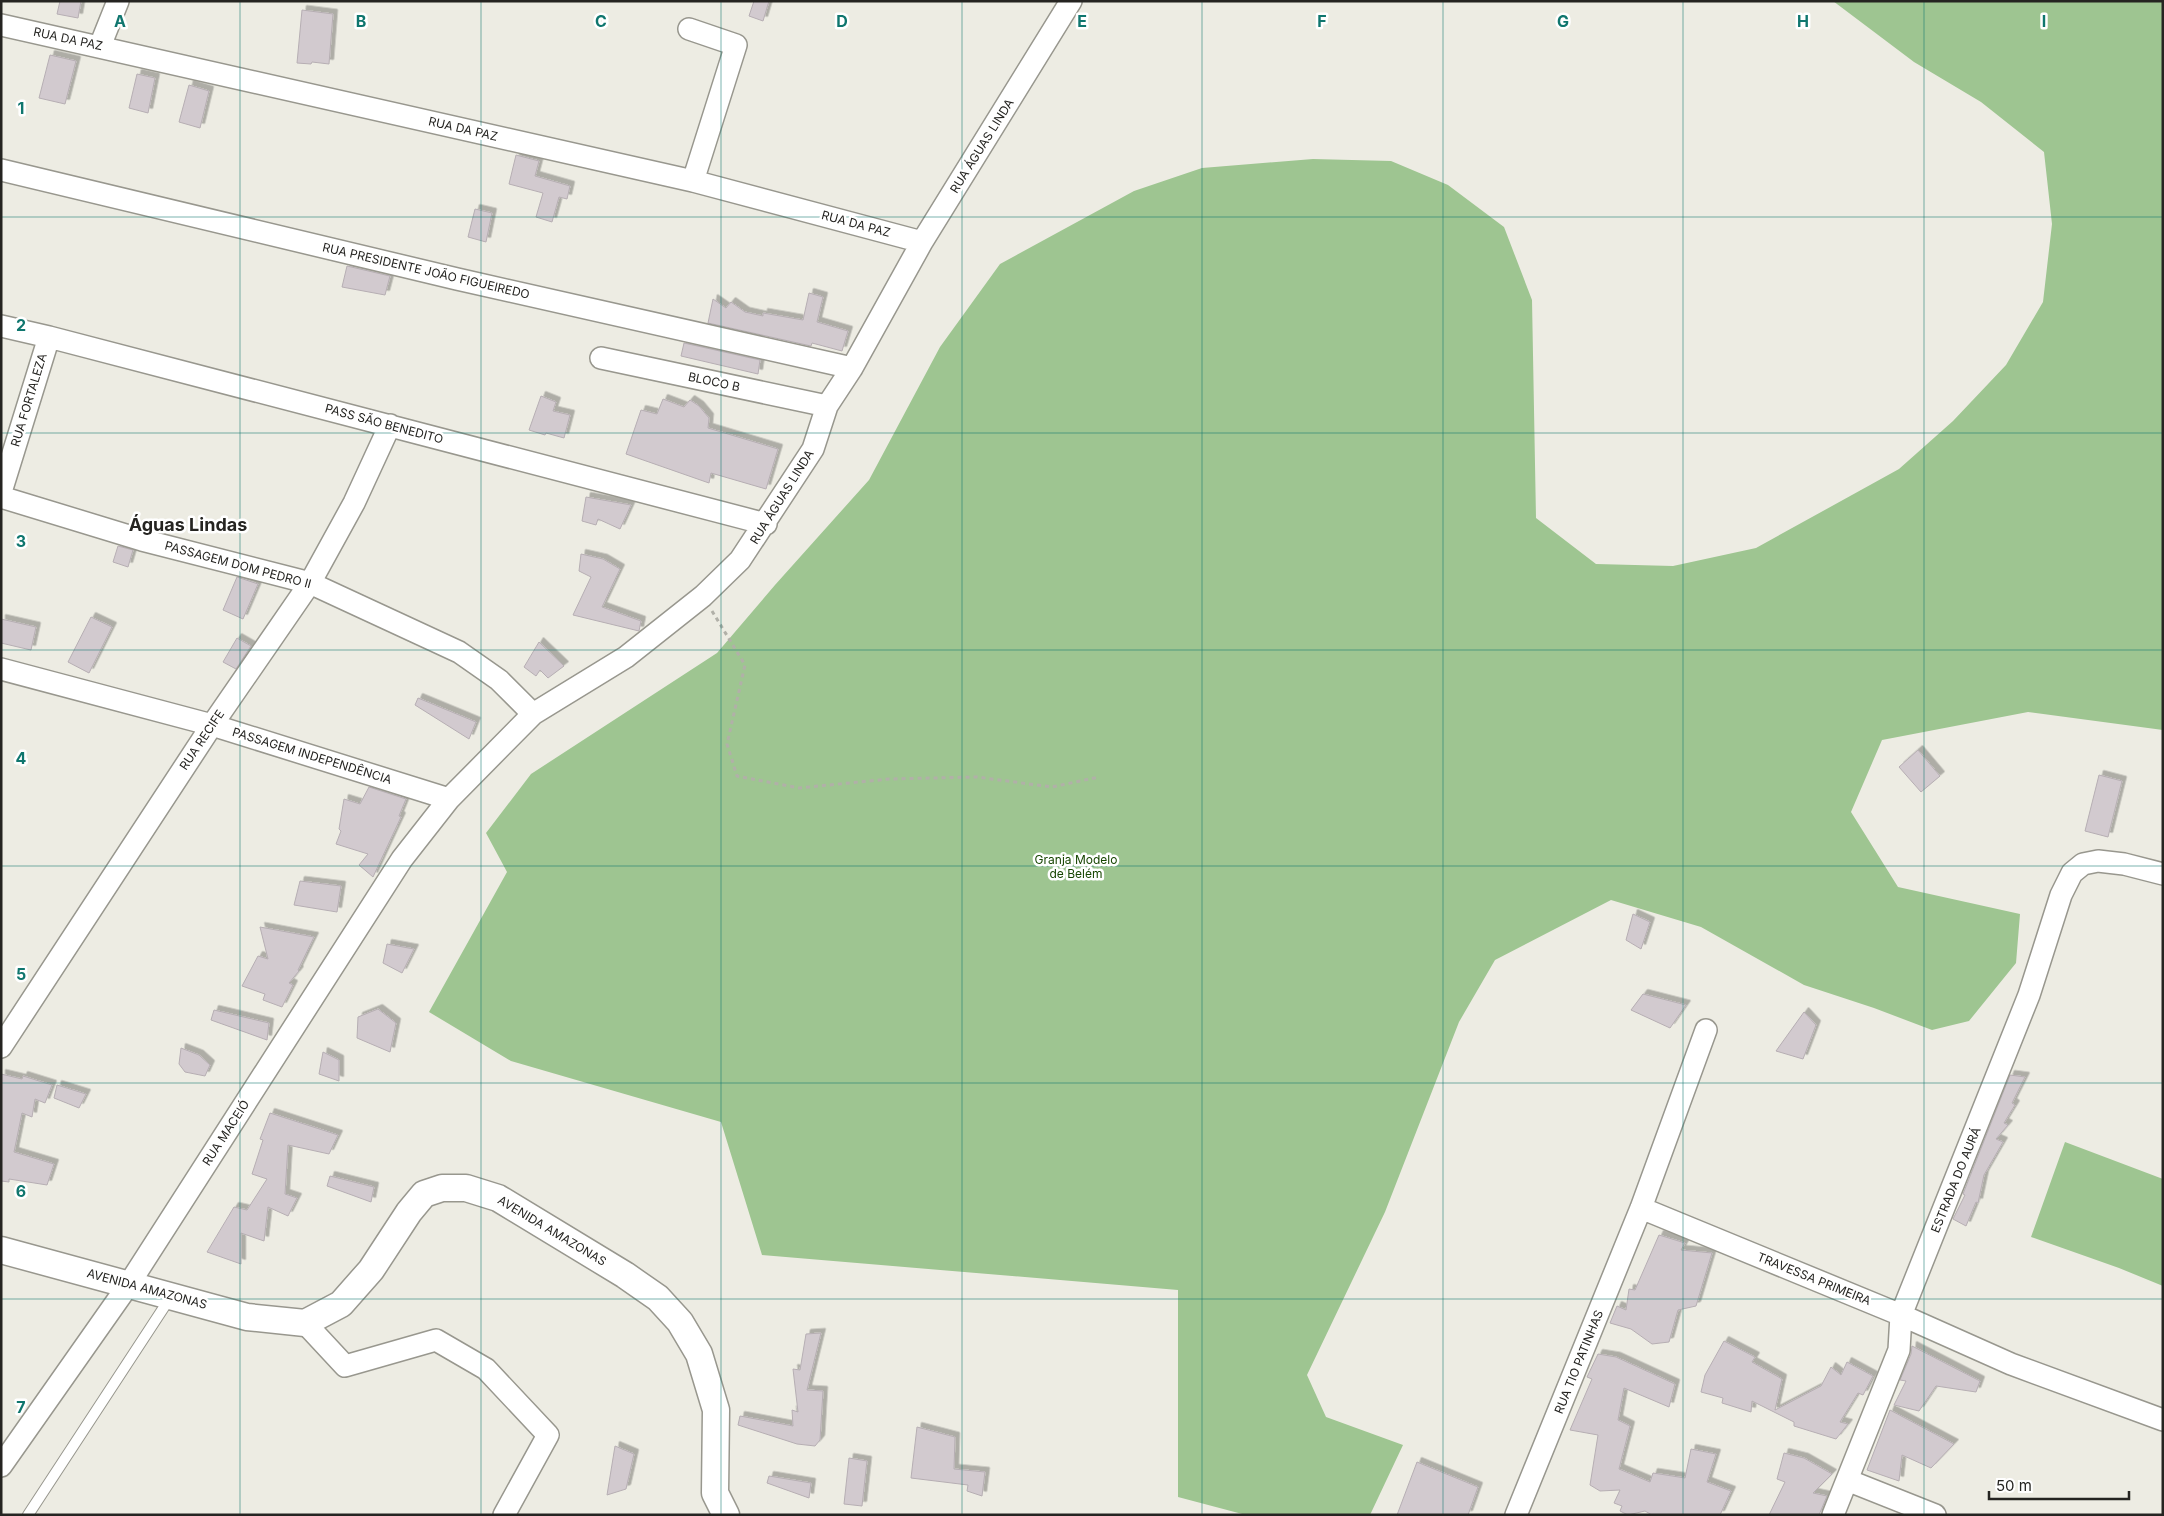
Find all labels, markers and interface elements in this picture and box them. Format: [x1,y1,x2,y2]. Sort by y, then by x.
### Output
text: A [114,11,126,31]
text: B [356,11,366,31]
text: C [595,11,607,31]
text: D [836,11,848,31]
text: E [1077,11,1087,31]
text: F [1317,11,1327,31]
text: G [1557,11,1569,31]
text: H [1797,11,1809,31]
text: I [2042,11,2046,31]
street label: RUA DA PAZ [32,24,104,53]
street label: RUA ÁGUAS LINDA [946,96,1017,196]
text: 1 [18,98,24,118]
street label: RUA DA PAZ [427,113,499,144]
street label: RUA DA PAZ [820,207,892,240]
street label: RUA PRESIDENTE JOÃO FIGUEIREDO [321,239,531,302]
text: 2 [16,315,26,335]
street label: RUA FORTALEZA [7,351,50,448]
street label: BLOCO B [687,369,742,394]
street label: PASS SÃO BENEDITO [323,401,445,447]
street label: RUA ÁGUAS LINDA [746,447,817,547]
district label: Águas Lindas [129,514,247,535]
text: 3 [16,531,26,551]
street label: PASSAGEM DOM PEDRO II [163,538,313,591]
street label: RUA RECIFE [176,707,227,773]
street label: PASSAGEM INDEPENDÊNCIA [231,724,394,787]
text: 4 [16,748,27,768]
park label: Granja Modelo de Belém [1035,852,1117,881]
text: 5 [16,964,26,984]
street label: RUA MACEIÓ [199,1097,252,1168]
street label: ESTRADA DO AURÁ [1927,1125,1984,1235]
text: 6 [16,1181,26,1201]
street label: AVENIDA AMAZONAS [495,1192,609,1269]
street label: TRAVESSA PRIMEIRA [1755,1249,1873,1308]
street label: AVENIDA AMAZONAS [85,1265,209,1312]
street label: RUA TIO PATINHAS [1551,1307,1606,1416]
text: 7 [16,1397,26,1417]
scale bar [1989,1468,2129,1500]
text: 50 m [1996,1476,2032,1495]

